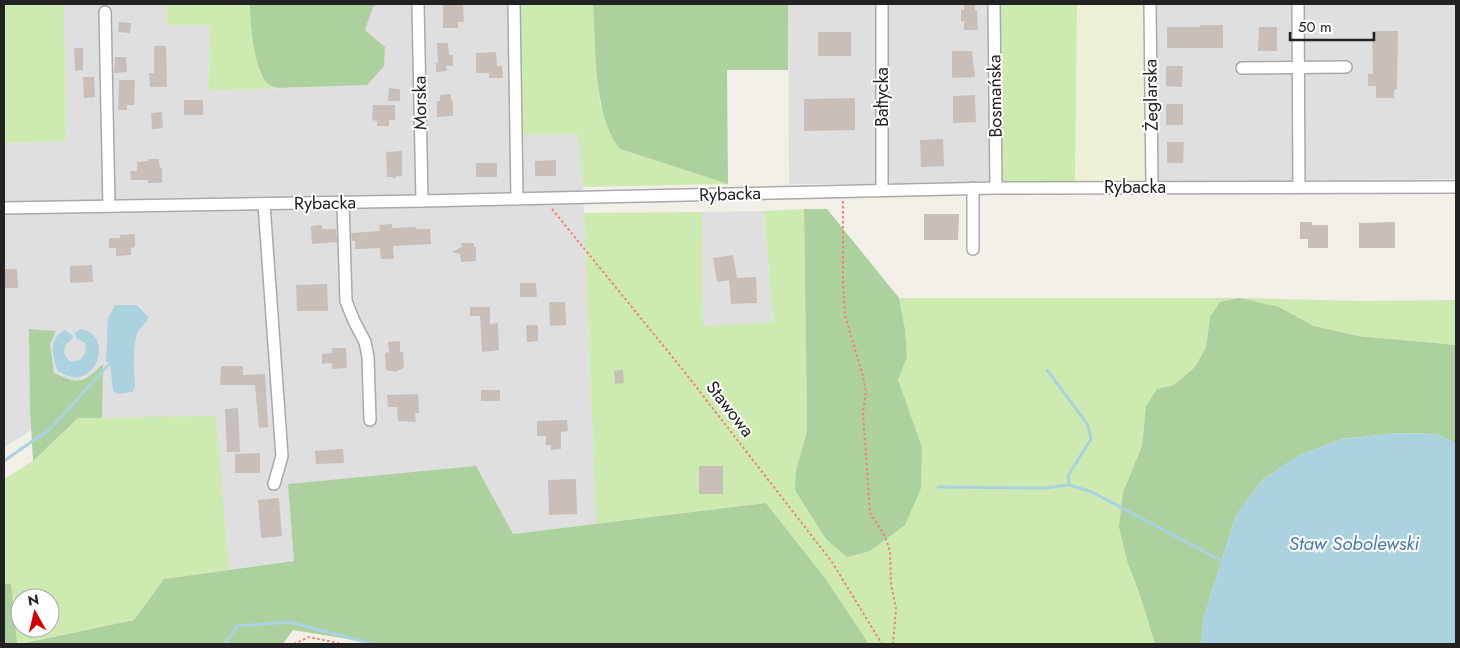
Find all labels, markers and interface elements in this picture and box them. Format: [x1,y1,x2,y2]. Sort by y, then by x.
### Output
scale bar [1290,10,1374,42]
text: 50 m [1298,16,1332,38]
street label: Bosmańska [981,54,1009,138]
street label: Żeglarska [1137,59,1165,131]
street label: Bałtycka [869,67,895,127]
street label: Morska [407,76,433,130]
street label: Rybacka [1104,174,1166,200]
street label: Rybacka [699,180,761,208]
street label: Rybacka [294,189,356,217]
street label: Stawowa [700,375,760,443]
water label: Staw Sobolewski [1289,530,1420,557]
north arrow [10,588,60,638]
text: N [26,589,40,611]

